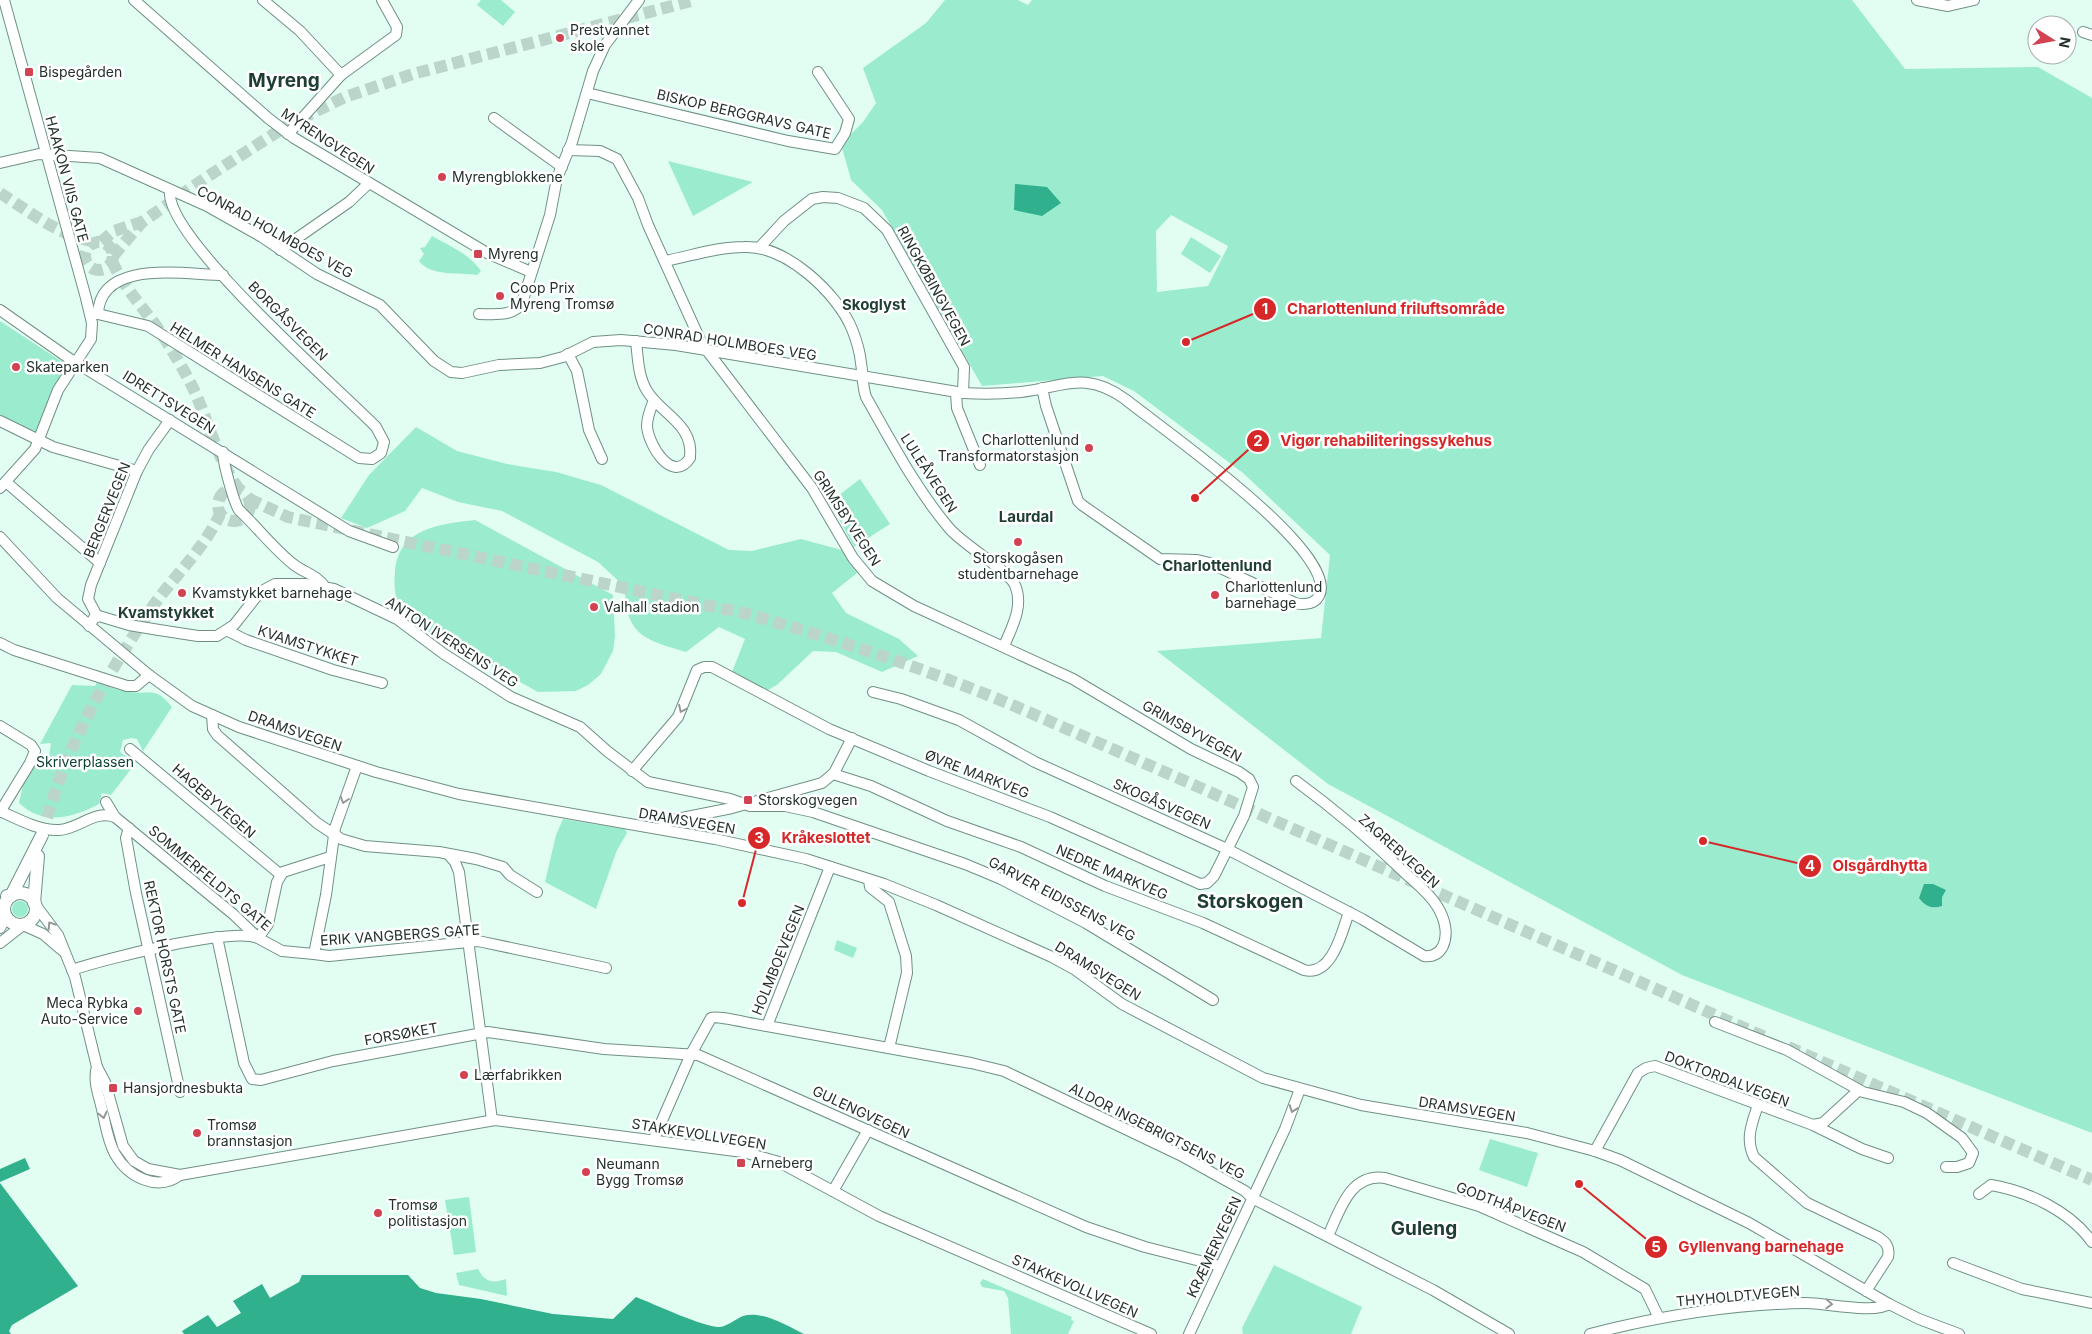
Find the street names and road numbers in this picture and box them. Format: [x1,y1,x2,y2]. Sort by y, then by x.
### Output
street label: BISKOP BERGGRAVS GATE [655,85,833,142]
street label: MYRENGVEGEN [278,104,378,177]
street label: HAAKON VIIS GATE [42,114,93,244]
street label: CONRAD HOLMBOES VEG [194,182,356,282]
street label: RINGKØBINGVEGEN [894,223,974,349]
street label: BORGÅSVEGEN [245,277,332,364]
street label: HELMER HANSENS GATE [167,318,319,421]
street label: CONRAD HOLMBOES VEG [642,319,818,364]
street label: IDRETTSVEGEN [120,366,219,437]
street label: LULEÅVEGEN [898,429,962,515]
street label: BERGERVEGEN [80,459,133,560]
street label: GRIMSBYVEGEN [810,467,885,569]
street label: ANTON IVERSENS VEG [383,592,522,691]
street label: KVAMSTYKKET [256,621,360,670]
street label: GRIMSBYVEGEN [1140,696,1245,765]
street label: DRAMSVEGEN [246,707,344,754]
street label: ØVRE MARKVEG [923,746,1032,801]
street label: HAGEBYVEGEN [169,760,259,841]
street label: SKOGÅSVEGEN [1111,774,1214,833]
street label: DRAMSVEGEN [637,804,737,837]
street label: ZAGREBVEGEN [1356,810,1443,891]
street label: SOMMERFELDTS GATE [146,821,275,934]
street label: NEDRE MARKVEG [1054,840,1171,903]
street label: GARVER EIDISSENS VEG [986,853,1139,945]
street label: REKTOR HORSTS GATE [141,879,190,1035]
street label: HOLMBOEVEGEN [748,902,807,1017]
street label: ERIK VANGBERGS GATE [320,920,480,949]
street label: DRAMSVEGEN [1052,937,1144,1004]
street label: FORSØKET [363,1019,439,1048]
street label: DOKTORDALVEGEN [1662,1047,1792,1110]
street label: ALDOR INGEBRIGTSENS VEG [1067,1079,1248,1182]
street label: GULENGVEGEN [810,1082,913,1142]
street label: DRAMSVEGEN [1417,1092,1517,1125]
street label: STAKKEVOLLVEGEN [631,1114,768,1153]
street label: GODTHÅPVEGEN [1454,1177,1569,1235]
street label: KRÆMERVEGEN [1183,1194,1244,1300]
street label: STAKKEVOLLVEGEN [1010,1250,1141,1321]
street label: THYHOLDTVEGEN [1675,1282,1801,1309]

